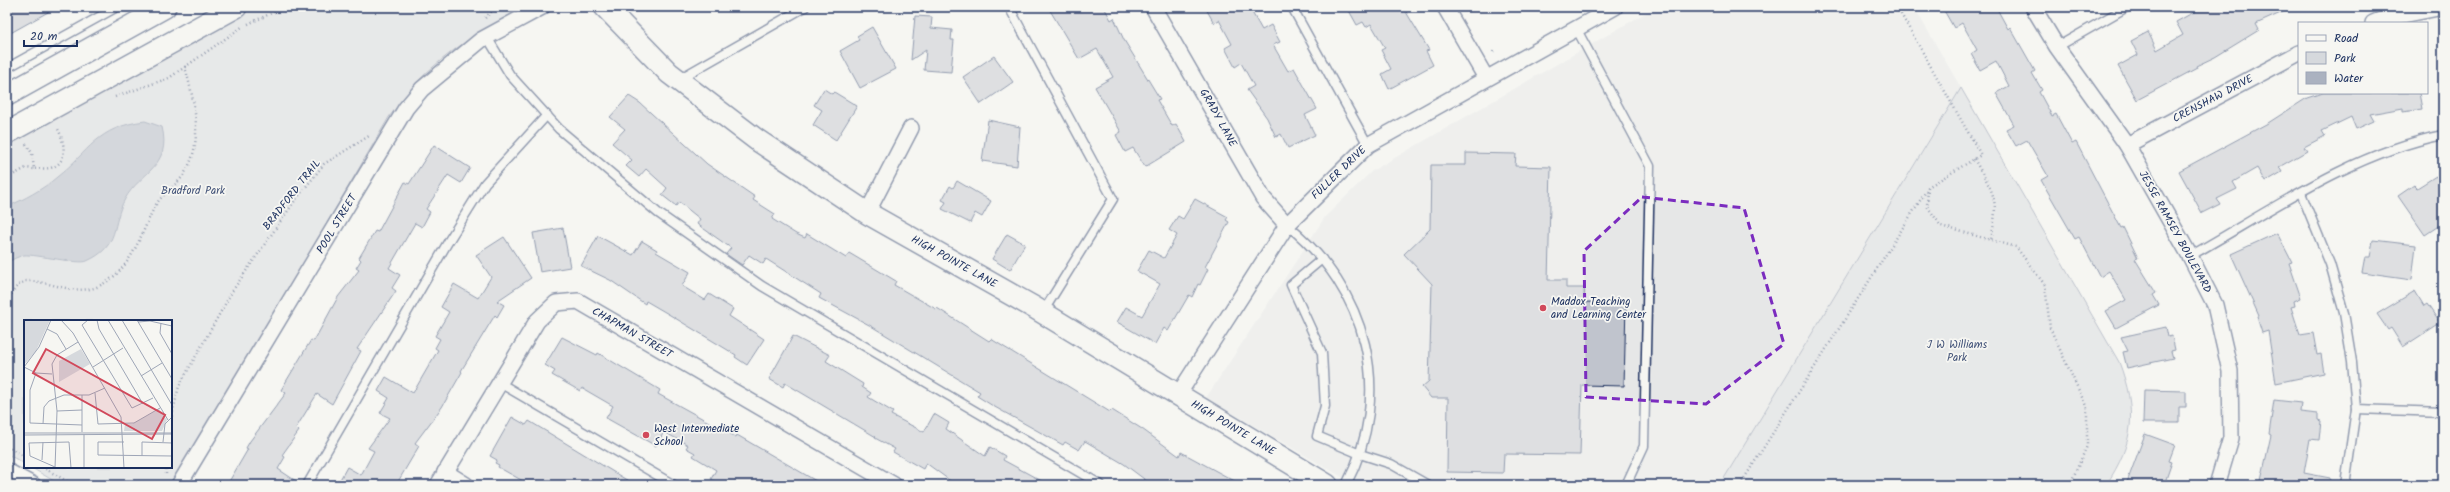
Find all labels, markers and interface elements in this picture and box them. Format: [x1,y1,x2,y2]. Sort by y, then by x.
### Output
scale bar [24,22,77,48]
legend [2298,22,2428,94]
text: 20 m [30,27,58,46]
text: Road [2334,29,2359,48]
text: Park [2334,49,2356,68]
text: Water [2334,69,2364,88]
street label: CRENSHAW DRIVE [2169,70,2257,128]
street label: GRADY LANE [1195,86,1242,151]
street label: FULLER DRIVE [1307,142,1371,204]
street label: BRADFORD TRAIL [258,156,326,234]
street label: JESSE RAMSEY BOULEVARD [2134,167,2216,297]
park label: Bradford Park [161,182,226,200]
street label: POOL STREET [312,190,362,257]
street label: HIGH POINTE LANE [908,231,1001,293]
place label: Maddox Teaching and Learning Center [1551,293,1647,324]
street label: CHAPMAN STREET [588,303,677,364]
marker: Maddox Teaching and Learning Center [1538,303,1548,313]
inset map [24,320,172,468]
park label: J W Williams Park [1927,336,1988,367]
street label: HIGH POINTE LANE [1187,396,1279,461]
place label: West Intermediate School [654,420,739,451]
marker: West Intermediate School [641,430,651,440]

